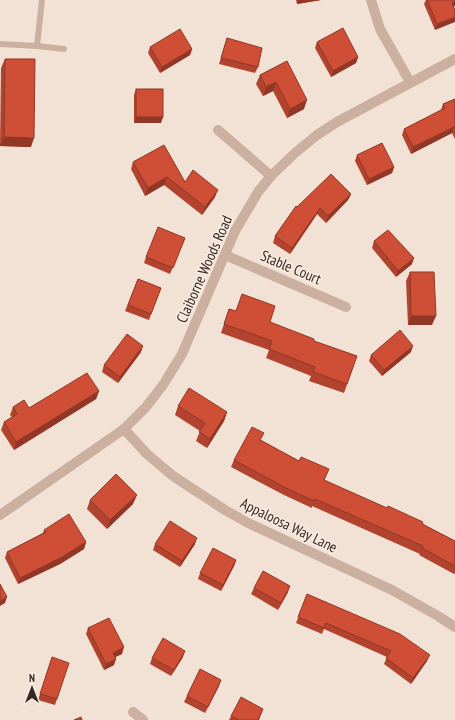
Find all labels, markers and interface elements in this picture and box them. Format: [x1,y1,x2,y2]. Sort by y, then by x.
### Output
street label: Claiborne Woods Road [172,212,236,326]
street label: Stable Court [258,246,324,288]
street label: Appaloosa Way Lane [237,493,341,557]
north arrow [12,668,52,708]
text: N [29,671,35,685]

